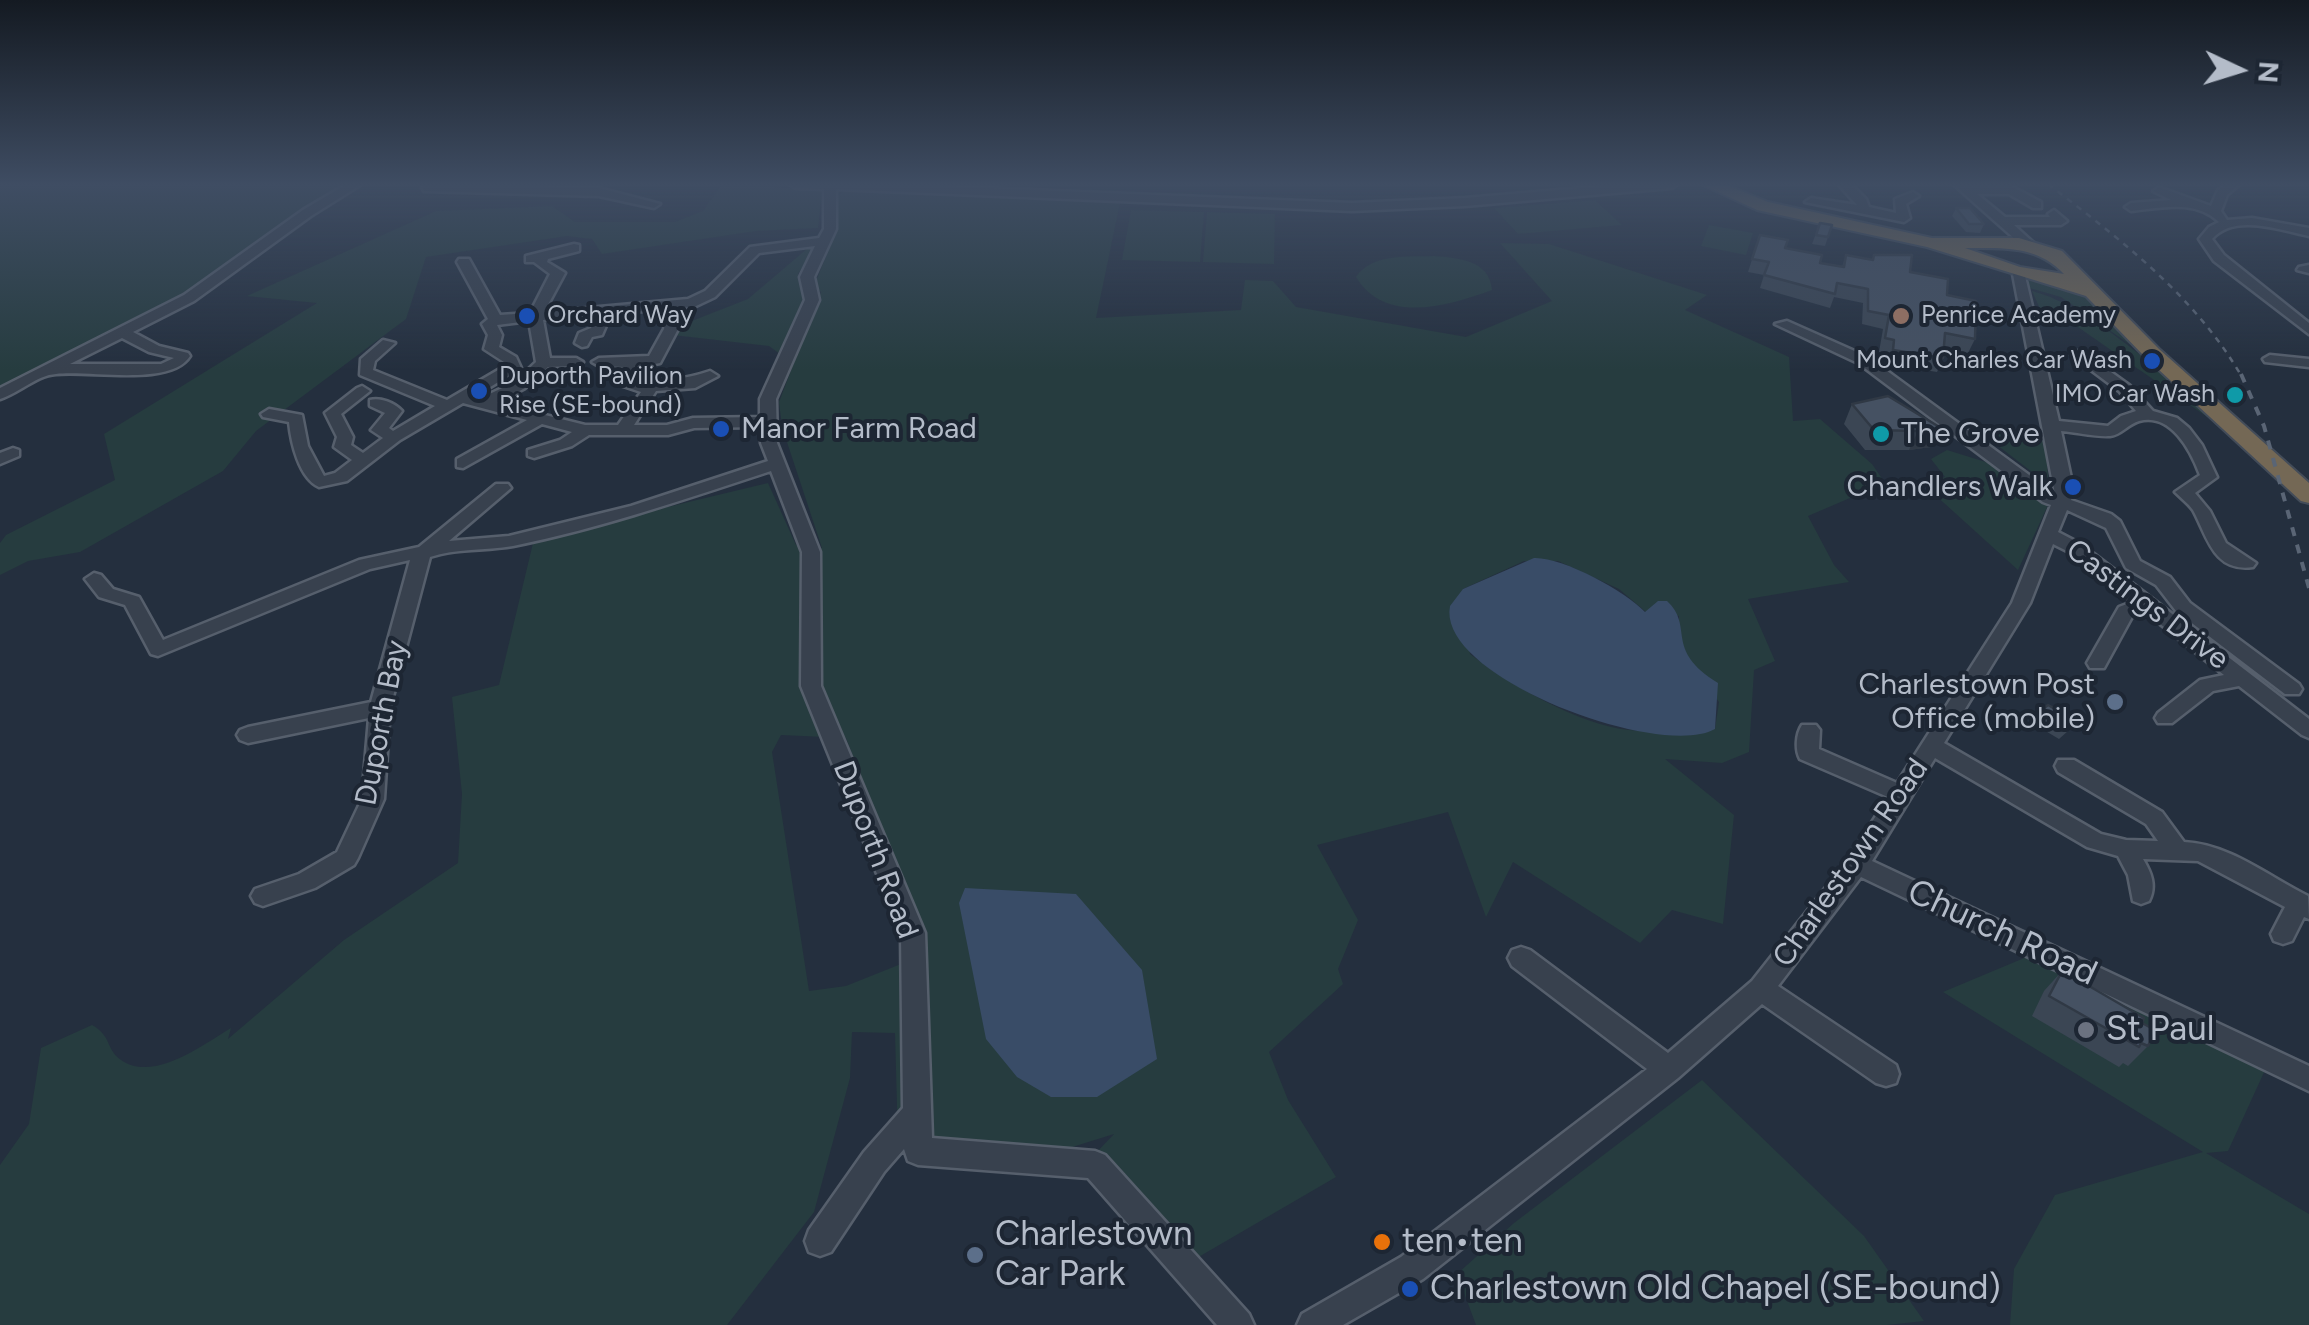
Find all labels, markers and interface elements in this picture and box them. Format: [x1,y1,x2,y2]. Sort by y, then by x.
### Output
north arrow [2189,20,2289,120]
text: N [2251,60,2287,84]
place label: Orchard Way [547,301,693,331]
place label: Penrice Academy [1921,301,2116,331]
marker: Orchard Way [516,305,538,327]
marker: Penrice Academy [1890,305,1912,327]
place label: Mount Charles Car Wash [1856,346,2132,376]
marker: Mount Charles Car Wash [2141,350,2163,372]
place label: Duporth Pavilion Rise (SE-bound) [499,362,683,421]
marker: Duporth Pavilion Rise (SE-bound) [468,380,490,402]
place label: IMO Car Wash [2055,380,2215,410]
marker: IMO Car Wash [2224,384,2246,406]
place label: Manor Farm Road [741,411,977,447]
place label: The Grove [1901,416,2040,452]
marker: Manor Farm Road [710,418,732,440]
marker: The Grove [1870,423,1892,445]
place label: Chandlers Walk [1846,469,2053,505]
marker: Chandlers Walk [2062,476,2084,498]
street label: Castings Drive [2059,532,2235,678]
street label: Duporth Bay [348,637,416,809]
place label: Charlestown Post Office (mobile) [1859,667,2095,738]
marker: Charlestown Post Office (mobile) [2104,691,2126,713]
street label: Charlestown Road [1766,752,1936,974]
street label: Duporth Road [825,756,925,944]
street label: Church Road [1901,871,2103,995]
place label: St Paul [2106,1009,2214,1051]
marker: St Paul [2075,1019,2097,1041]
place label: Charlestown Car Park [995,1214,1193,1296]
place label: ten•ten [1402,1221,1523,1263]
marker: ten•ten [1371,1231,1393,1253]
marker: Charlestown Car Park [964,1244,986,1266]
place label: Charlestown Old Chapel (SE-bound) [1430,1268,2001,1310]
marker: Charlestown Old Chapel (SE-bound) [1399,1278,1421,1300]

